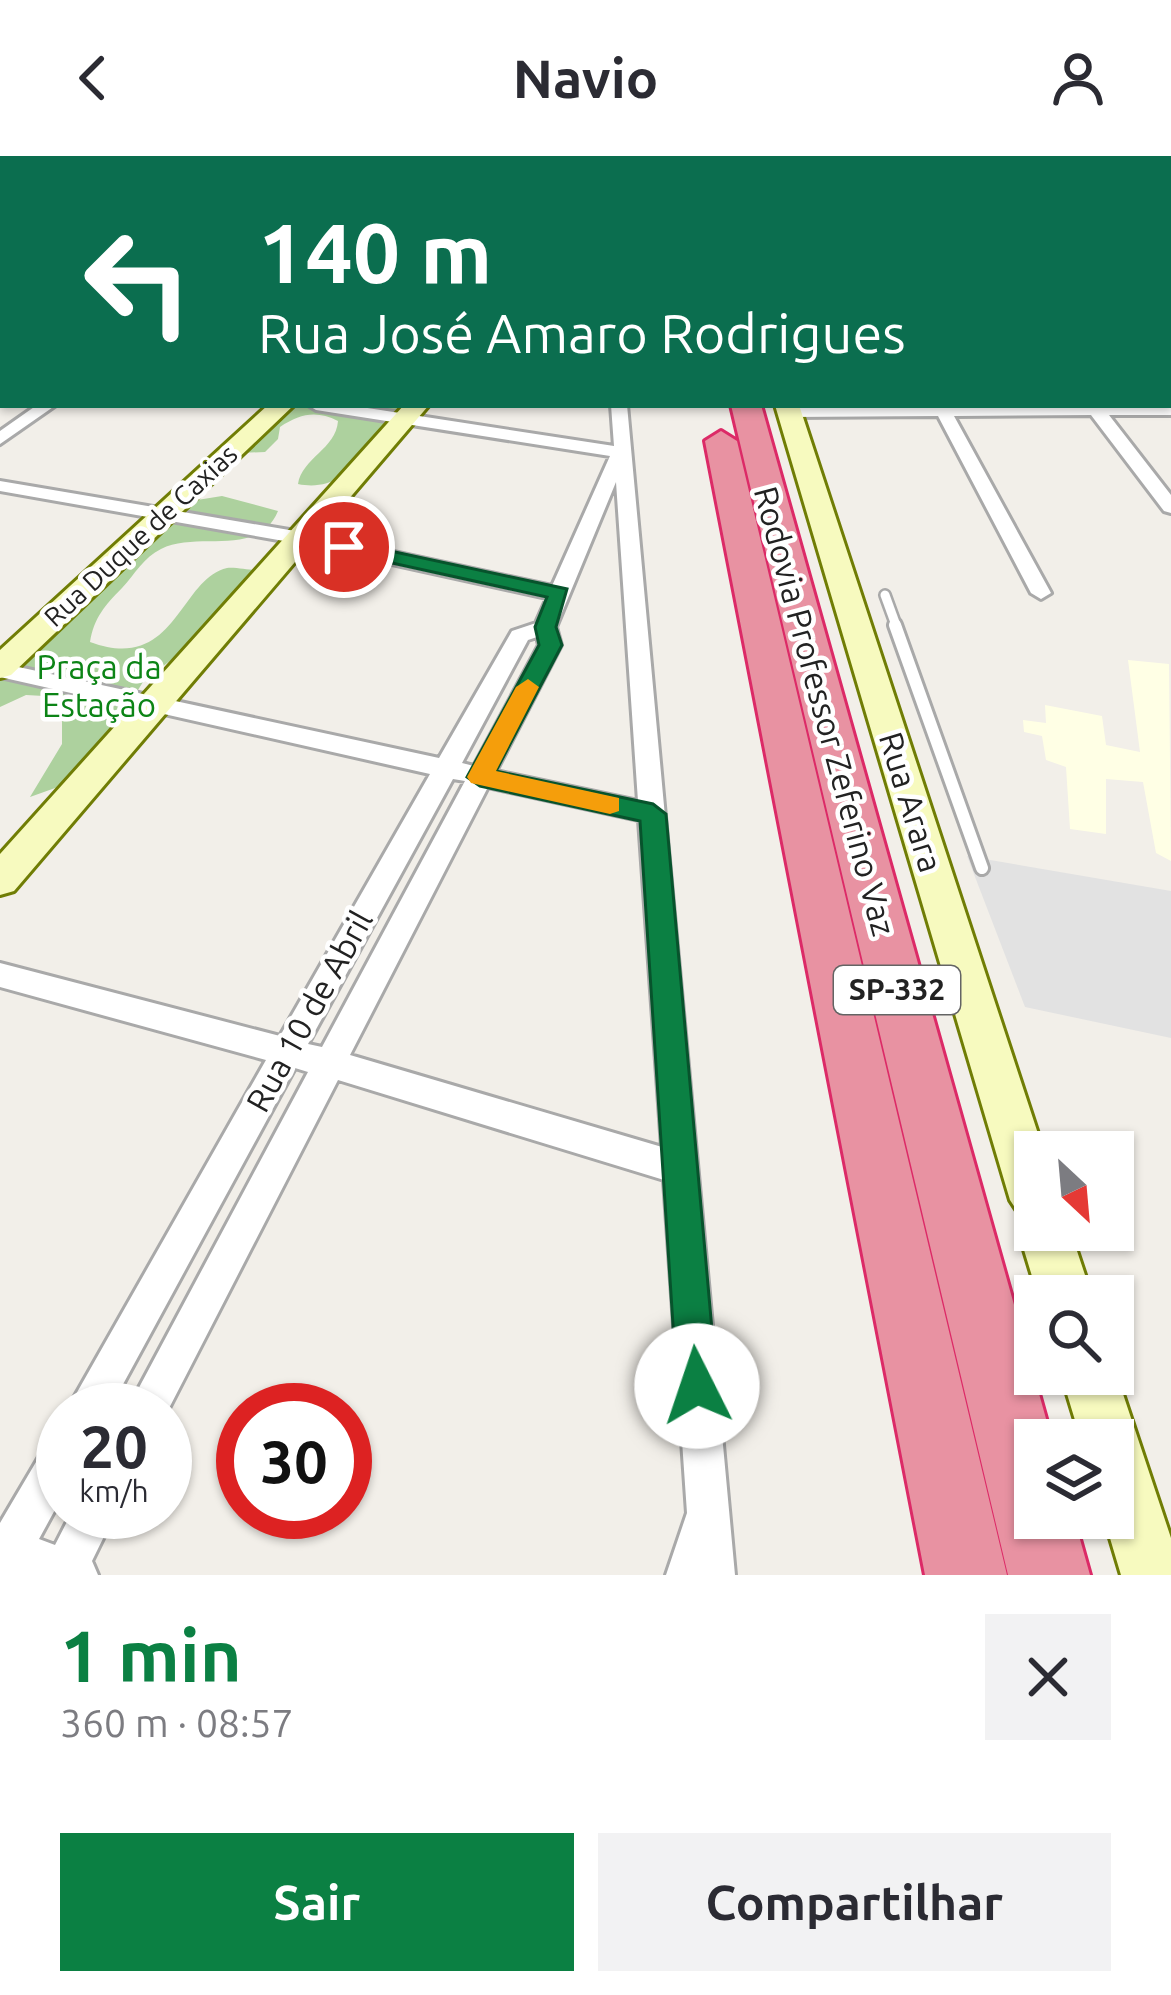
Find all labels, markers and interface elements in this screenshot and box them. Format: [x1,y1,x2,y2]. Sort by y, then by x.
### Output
icon: back [60,45,126,111]
icon: person [1045,45,1111,111]
text: Navio [513,48,658,108]
icon: left [60,204,216,360]
text: 140 m [258,205,492,299]
text: Rua José Amaro Rodrigues [258,303,906,363]
street label: Rua Duque de Caxias [38,438,243,632]
street label: Rodovia Professor Zeferino Vaz [748,482,903,940]
pin [293,496,395,598]
icon: arrive [311,514,377,580]
park label: Praça da Estação [36,648,162,723]
street label: Rua Arara [873,727,950,876]
street label: Rua 10 de Abril [238,904,379,1118]
road number: SP-332 [834,966,960,1014]
north arrow [1014,1131,1134,1251]
map controls [1014,1131,1134,1539]
button: search [1014,1275,1134,1395]
position arrow [634,1323,760,1449]
speed limit sign: 30 [216,1383,372,1539]
text: 20 [80,1412,148,1479]
button: layers [1014,1419,1134,1539]
text: km/h [79,1474,149,1508]
button: close [985,1614,1111,1740]
text: 1 min [60,1615,242,1696]
text: 360 m · 08:57 [60,1701,294,1744]
button: Sair [60,1833,574,1971]
button: Compartilhar [598,1833,1111,1971]

